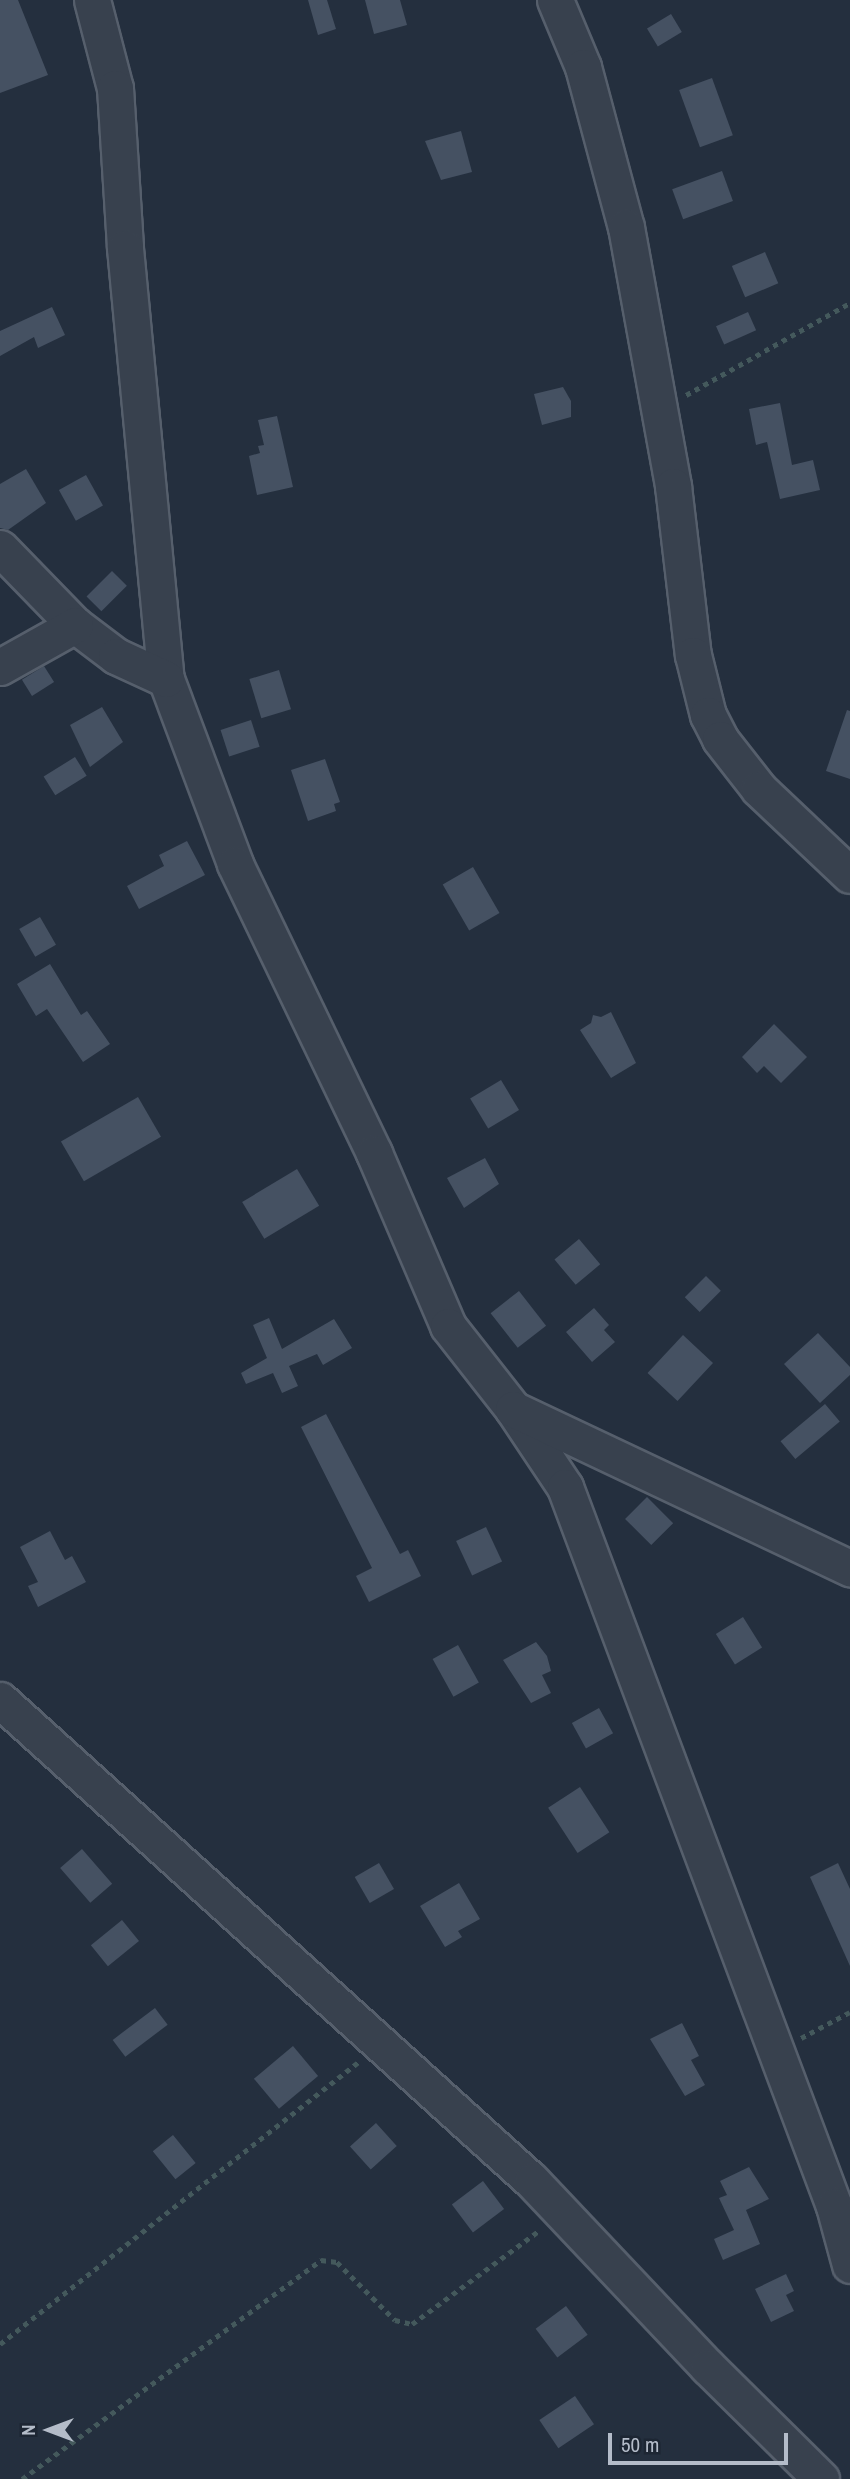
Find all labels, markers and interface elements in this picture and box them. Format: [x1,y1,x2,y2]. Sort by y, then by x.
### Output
north arrow [14,2395,84,2465]
scale bar [612,2420,792,2464]
text: N [15,2424,41,2436]
text: 50 m [621,2430,659,2459]

